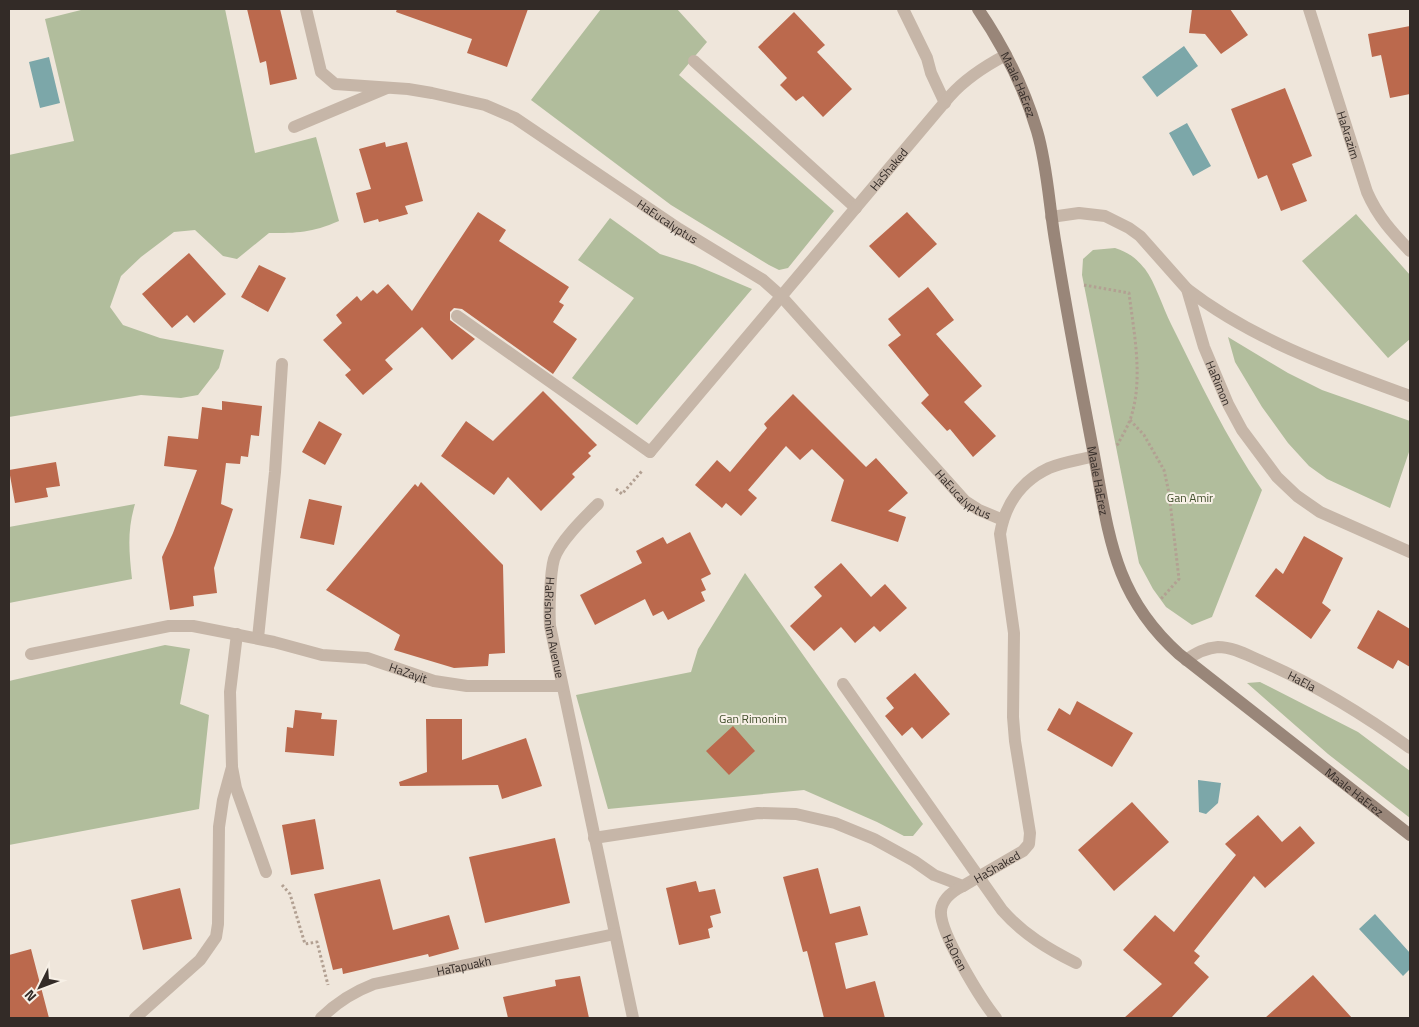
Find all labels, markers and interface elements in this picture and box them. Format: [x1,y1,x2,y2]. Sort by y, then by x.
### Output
street label: Maale HaErez [996,48,1041,120]
street label: HaArazim [1332,108,1365,161]
street label: HaShaked [865,143,912,195]
street label: HaEucalyptus [634,194,702,248]
street label: HaRimon [1201,357,1237,408]
street label: Maale HaErez [1083,444,1114,517]
street label: HaEucalyptus [931,465,995,524]
park label: Gan Amir [1167,488,1213,507]
street label: HaRishonim Avenue [540,576,570,680]
street label: HaZayit [387,657,431,688]
street label: HaEla [1285,665,1320,696]
park label: Gan Rimonim [719,709,787,728]
street label: Maale HaErez [1321,763,1388,821]
street label: HaShaked [970,845,1023,888]
street label: HaOren [938,931,973,974]
street label: HaTapuakh [435,950,493,980]
north arrow [15,962,65,1012]
text: N [19,985,41,1007]

